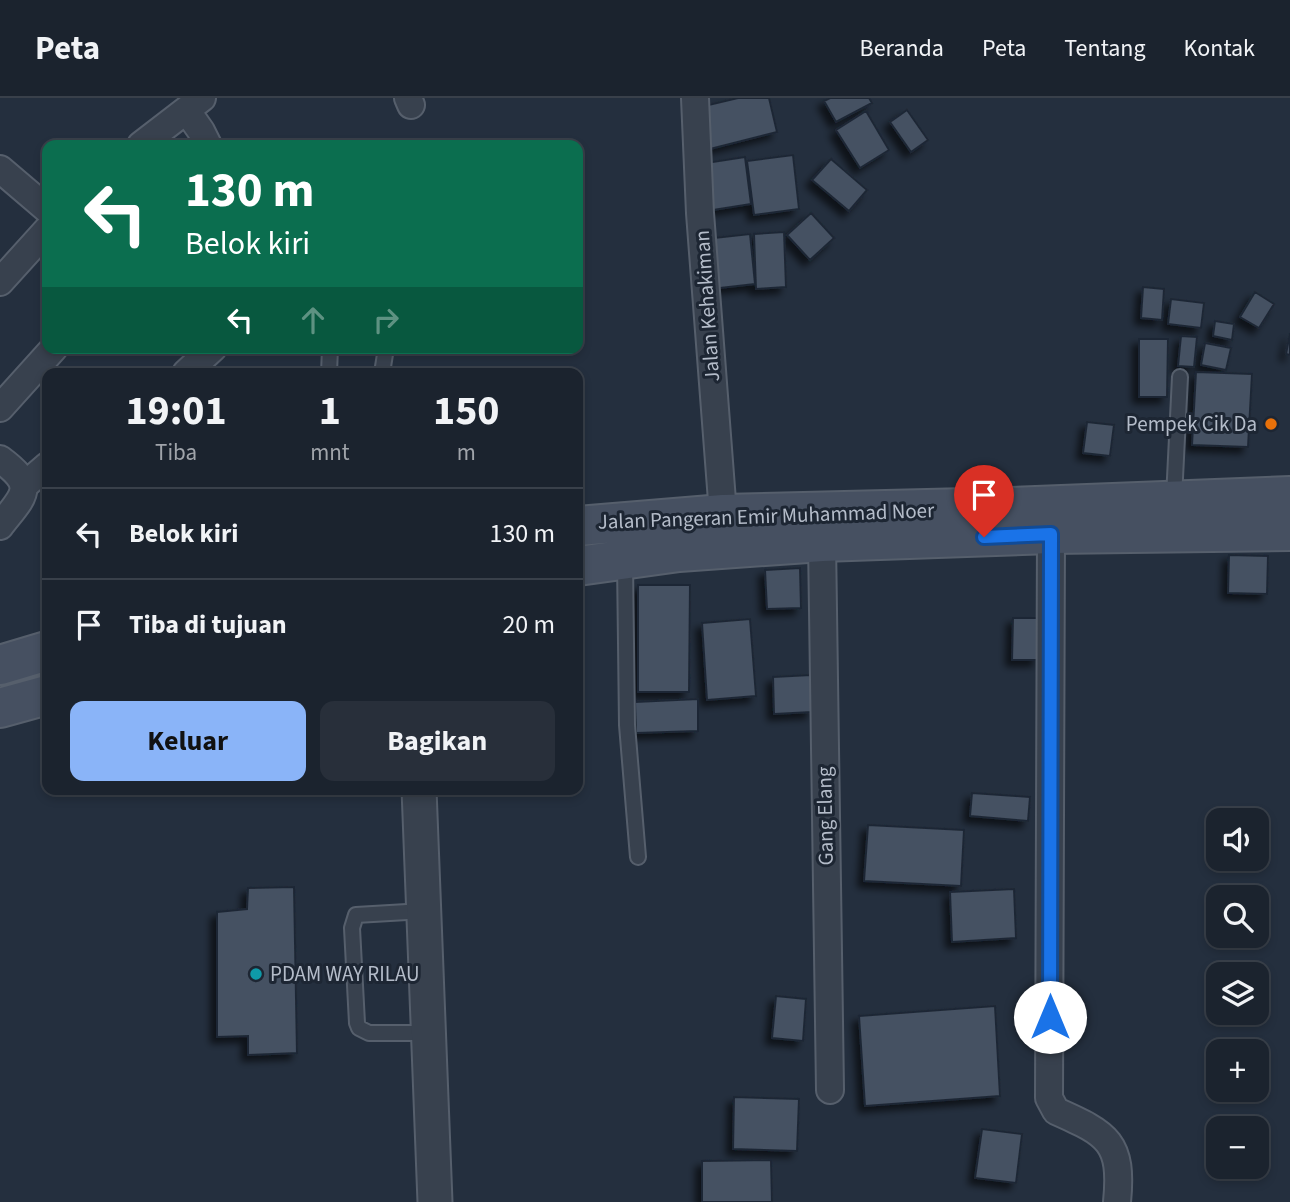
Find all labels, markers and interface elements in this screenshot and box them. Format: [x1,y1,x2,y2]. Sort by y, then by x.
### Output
text: Peta [35,25,100,72]
text: Beranda [860,31,944,66]
text: Peta [982,31,1026,66]
text: Tentang [1064,31,1146,66]
text: Kontak [1184,31,1255,66]
text: 130 m [185,156,314,226]
icon: left [70,168,161,259]
text: Belok kiri [185,221,310,267]
street label: Jalan Kehakiman [687,229,727,383]
icon: left [221,301,259,339]
icon: ahead [294,301,332,339]
icon: right [367,301,405,339]
text: 19:01 [125,381,227,441]
text: 1 [319,381,341,441]
text: 150 [433,381,500,441]
place label: Pempek Cik Da [1126,409,1257,439]
marker: Pempek Cik Da [1263,416,1279,432]
text: Tiba [155,436,197,469]
text: mnt [310,436,350,469]
text: m [457,436,476,469]
pin [954,465,1014,537]
icon: arrive [965,476,1003,514]
street label: Jalan Pangeran Emir Muhammad Noer [597,495,936,537]
icon: left [70,515,108,553]
text: Belok kiri [129,515,238,552]
text: 130 m [489,515,555,552]
icon: arrive [70,606,108,644]
text: Tiba di tujuan [129,606,287,643]
text: 20 m [502,606,555,643]
button: Keluar [70,701,306,781]
button: Bagikan [320,701,555,781]
street label: Gang Elang [809,766,841,866]
map controls [1206,808,1269,1179]
button: sound [1206,808,1269,871]
button: search [1206,885,1269,948]
place label: PDAM WAY RILAU [270,959,420,989]
button: layers [1206,962,1269,1025]
marker: PDAM WAY RILAU [248,966,264,982]
position arrow [1013,980,1087,1054]
button: + [1206,1039,1269,1102]
button: − [1206,1116,1269,1179]

